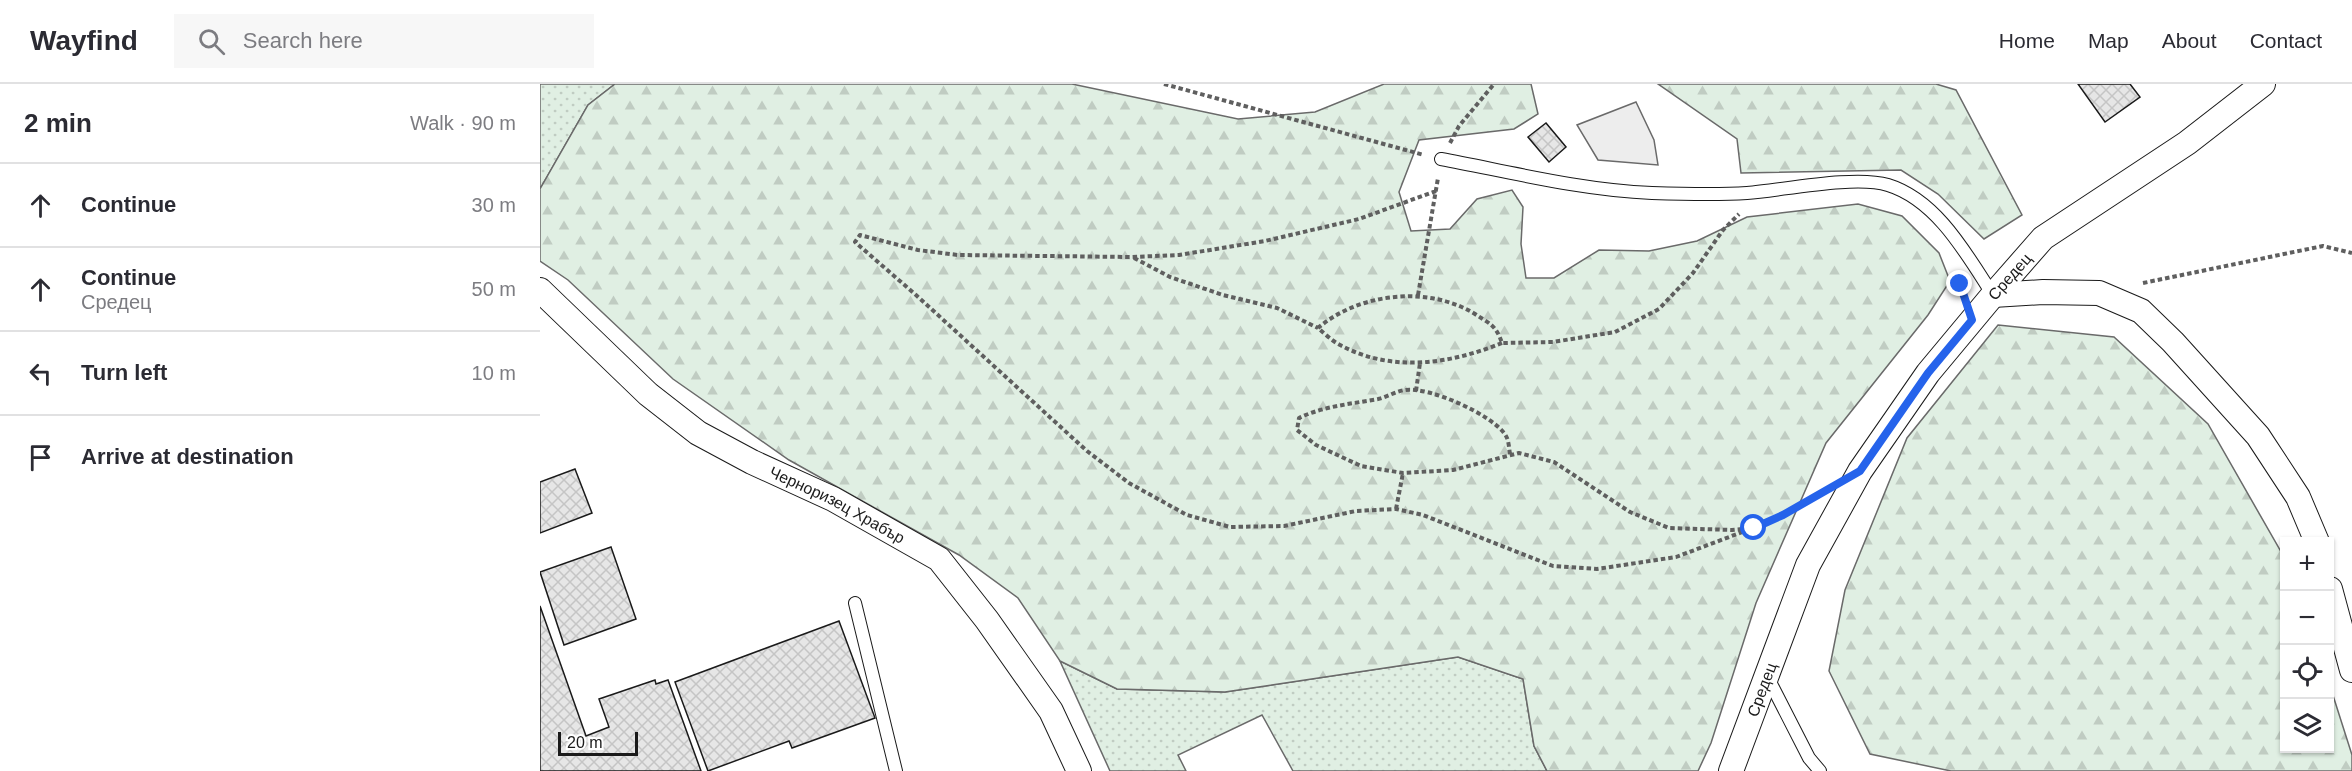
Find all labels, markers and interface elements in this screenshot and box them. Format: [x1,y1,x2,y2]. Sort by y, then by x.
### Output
search box [174,14,594,68]
text: Wayfind [30,25,138,56]
icon: search [195,25,228,58]
text: Search here [243,28,363,53]
text: Home [1999,29,2055,52]
text: Map [2088,29,2129,52]
text: About [2162,29,2217,52]
text: Contact [2250,29,2322,52]
text: 2 min [24,108,92,138]
text: Walk · 90 m [410,112,516,134]
icon: ahead [24,189,57,222]
text: Continue [81,192,176,217]
text: 30 m [472,194,516,216]
street label: Средец [1984,250,2034,303]
text: Continue [81,265,176,290]
route end [1946,270,1972,296]
icon: ahead [24,273,57,306]
text: 50 m [472,278,516,300]
text: Средец [81,291,152,313]
icon: left [24,357,57,390]
text: Turn left [81,360,167,385]
text: 10 m [472,362,516,384]
icon: arrive [24,441,57,474]
text: Arrive at destination [81,444,294,469]
street label: Черноризец Храбър [767,463,908,546]
route start [1740,514,1766,540]
map controls [2280,537,2334,753]
button: + [2280,537,2334,591]
button: − [2280,591,2334,645]
button: locate [2280,645,2334,699]
street label: Средец [1744,660,1779,719]
button: layers [2280,699,2334,753]
scale bar [558,729,638,756]
text: 20 m [567,734,603,751]

